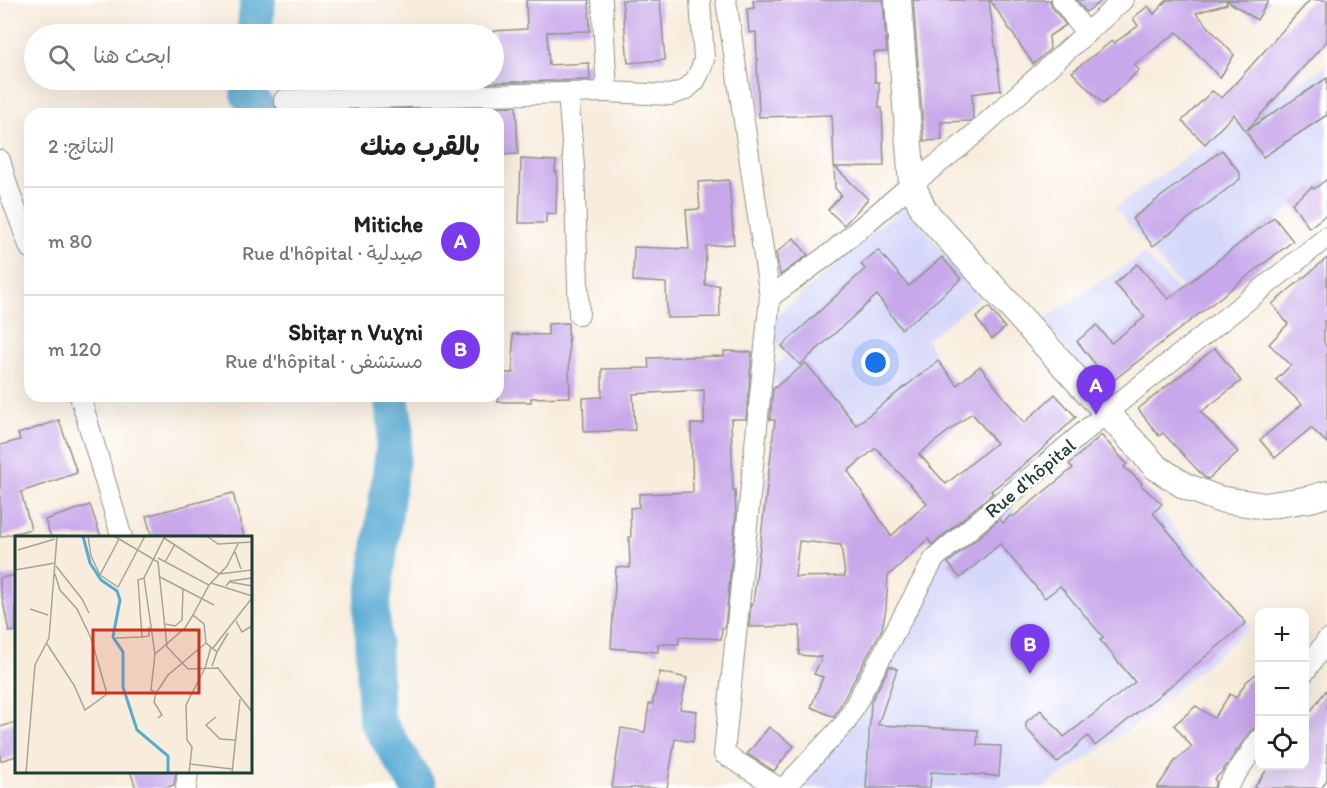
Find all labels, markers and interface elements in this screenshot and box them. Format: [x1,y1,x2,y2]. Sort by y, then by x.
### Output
search box [24,24,504,90]
icon: search [45,41,78,74]
text: ابحث هنا [93,42,172,69]
text: بالقرب منك [360,130,480,162]
text: النتائج: 2 [48,134,114,158]
text: Mitiche [354,211,423,238]
text: 80 m [48,229,93,253]
text: A [454,229,467,253]
text: صيدلية · Rue d'hôpital [242,241,423,265]
text: Sbiṭaṛ n Vuɣni [289,319,423,346]
text: 120 m [48,337,101,361]
text: B [454,337,467,361]
your location [861,348,890,377]
text: مستشفى · Rue d'hôpital [225,349,423,373]
pin: A [1076,366,1116,415]
street label: Rue d'hôpital [980,433,1081,523]
inset map [15,536,252,773]
map controls [1255,608,1309,770]
button: + [1255,608,1309,662]
pin: B [1010,624,1050,674]
button: − [1255,662,1309,716]
button: locate [1255,716,1309,770]

